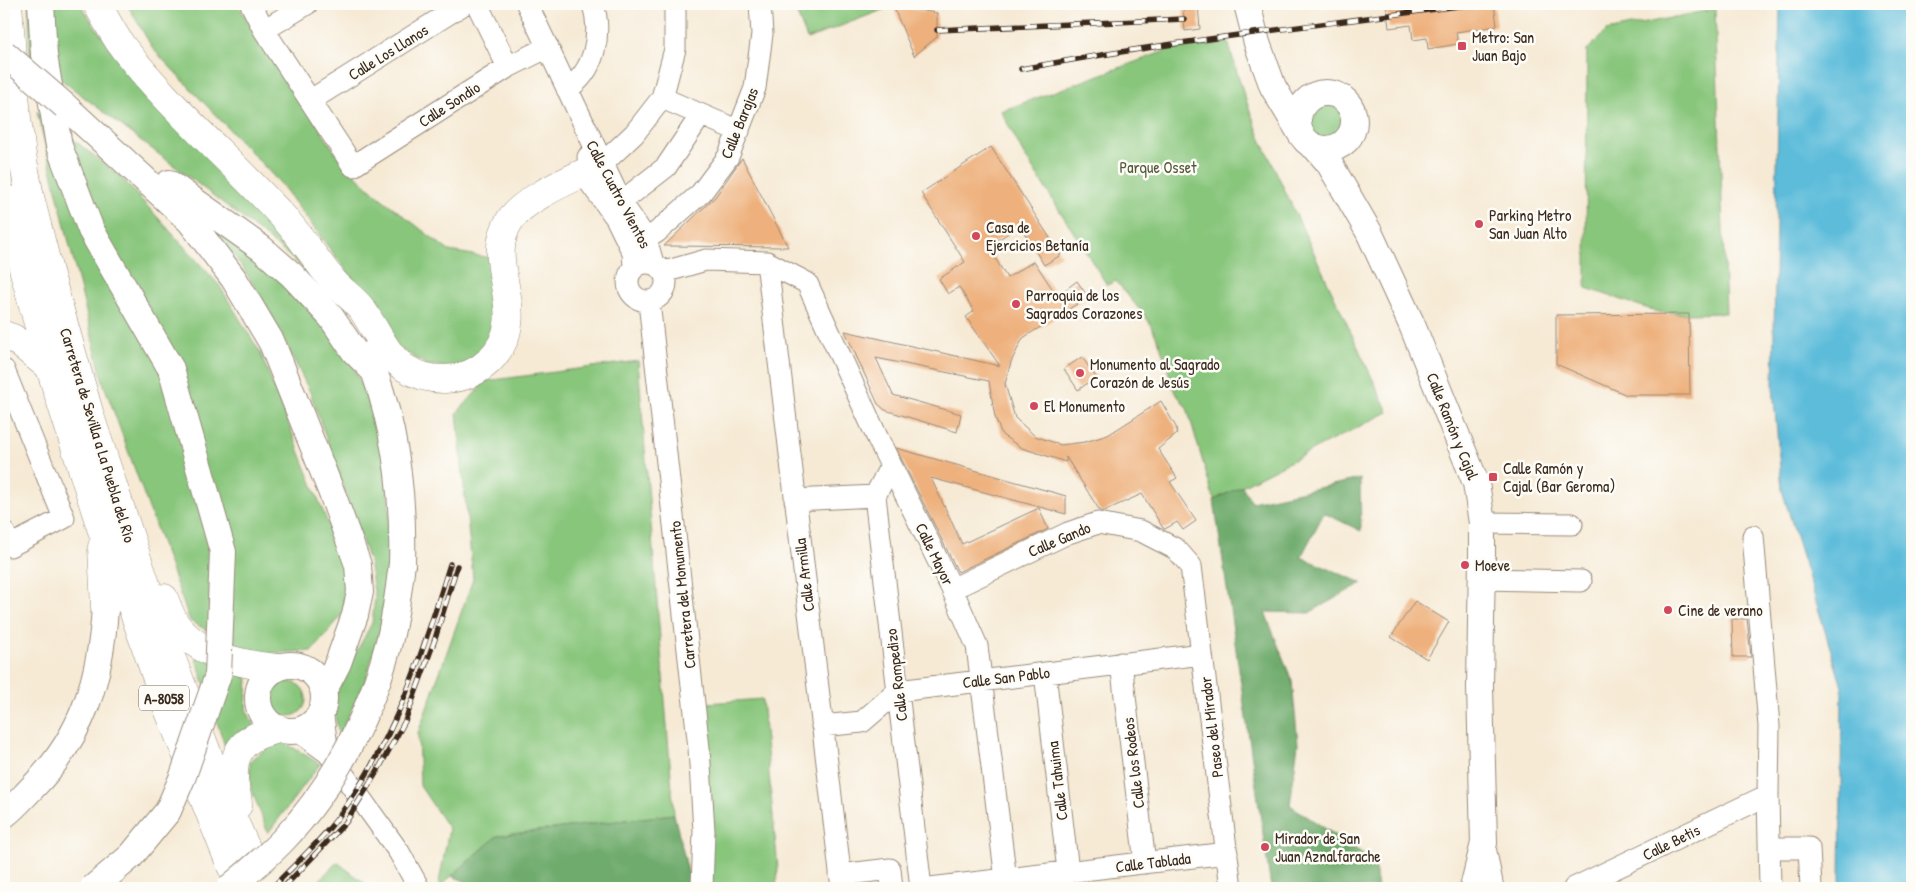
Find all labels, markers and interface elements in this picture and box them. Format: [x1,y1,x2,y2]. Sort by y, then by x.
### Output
street label: Calle Los Llanos [344,19,432,85]
place label: Metro: San Juan Bajo [1472,26,1534,66]
marker: Metro: San Juan Bajo [1456,40,1468,52]
street label: Calle Sondio [414,76,485,132]
street label: Calle Barajas [715,84,763,162]
street label: Calle Cuatro Vientos [581,136,657,252]
park label: Parque Osset [1119,156,1197,178]
place label: Parking Metro San Juan Alto [1489,204,1572,244]
place label: Casa de Ejercicios Betanía [986,216,1089,256]
marker: Parking Metro San Juan Alto [1473,218,1485,230]
marker: Casa de Ejercicios Betanía [970,230,982,242]
place label: Parroquia de los Sagrados Corazones [1026,284,1142,324]
marker: Parroquia de los Sagrados Corazones [1010,298,1022,310]
street label: Carretera de Sevilla a La Puebla del Río [55,325,141,546]
place label: Monumento al Sagrado Corazón de Jesús [1090,353,1220,393]
marker: Monumento al Sagrado Corazón de Jesús [1074,367,1086,379]
street label: Calle Ramón y Cajal [1422,369,1485,483]
place label: El Monumento [1044,395,1126,417]
marker: El Monumento [1028,400,1040,412]
place label: Calle Ramón y Cajal (Bar Geroma) [1503,457,1615,497]
marker: Calle Ramón y Cajal (Bar Geroma) [1487,471,1499,483]
street label: Calle Gando [1024,516,1094,562]
street label: Calle Mayor [910,519,960,589]
street label: Carretera del Monumento [663,520,701,670]
street label: Calle Armilla [789,537,819,613]
place label: Moeve [1475,554,1511,576]
marker: Moeve [1459,559,1471,571]
place label: Cine de verano [1678,599,1763,621]
marker: Cine de verano [1662,604,1674,616]
street label: Calle Rompedizo [879,627,913,722]
street label: Calle San Pablo [961,661,1051,693]
street label: Paseo del Mirador [1194,675,1228,779]
road number: A-8058 [139,686,189,710]
street label: Calle los Rodeos [1117,716,1149,810]
street label: Calle Tahuima [1041,740,1073,822]
street label: Calle Betis [1638,819,1704,865]
place label: Mirador de San Juan Aznalfarache [1275,827,1381,867]
marker: Mirador de San Juan Aznalfarache [1259,841,1271,853]
street label: Calle Tablada [1114,846,1192,878]

